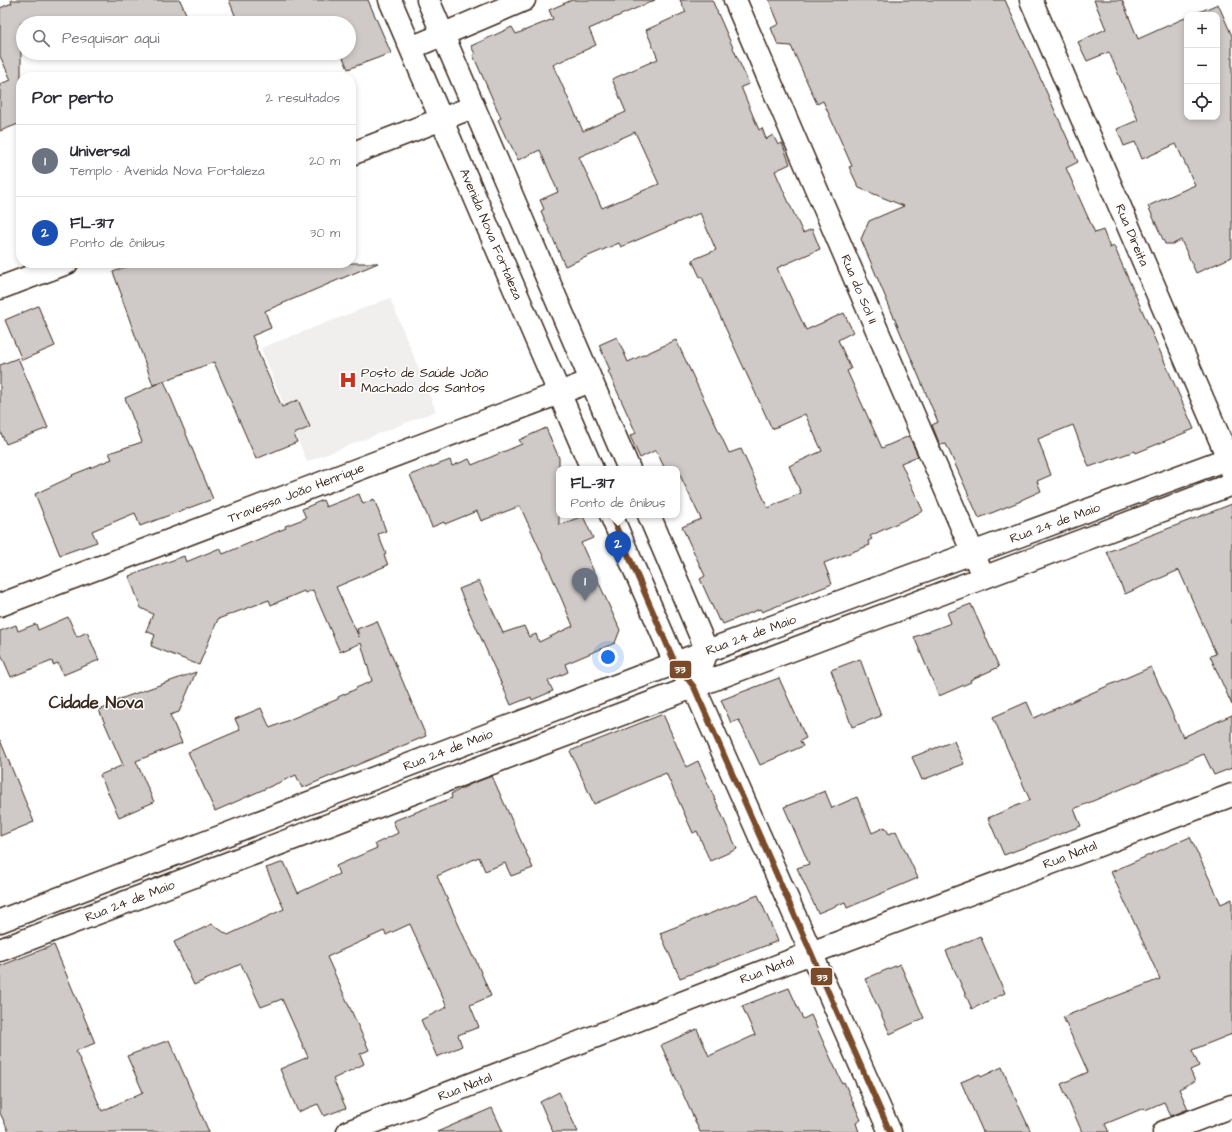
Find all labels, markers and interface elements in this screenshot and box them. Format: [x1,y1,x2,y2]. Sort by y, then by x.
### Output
map controls [1184,12,1220,120]
button: + [1184,12,1220,48]
search box [16,16,356,60]
icon: search [30,27,52,49]
text: Pesquisar aqui [62,28,159,49]
button: − [1184,48,1220,84]
button: locate [1184,84,1220,120]
text: Por perto [32,86,113,110]
text: 2 resultados [266,89,340,107]
text: Universal [70,141,130,162]
text: 1 [44,152,46,170]
text: 20 m [309,152,340,170]
text: Templo · Avenida Nova Fortaleza [70,162,265,180]
street label: Avenida Nova Fortaleza [455,166,527,303]
street label: Rua Direita [1111,201,1153,269]
text: FL-317 [70,213,114,234]
text: 2 [41,224,49,242]
text: 30 m [310,224,340,242]
text: Ponto de ônibus [70,234,165,252]
street label: Rua do Sol II [836,252,882,326]
place label: Posto de Saúde João Machado dos Santos [361,364,489,397]
hospital icon: Posto de Saúde João Machado dos Santos [338,370,358,390]
street label: Travessa João Henrique [225,459,367,527]
popup [556,466,680,518]
text: FL-317 [571,473,615,494]
text: Ponto de ônibus [571,494,666,512]
street label: Rua 24 de Maio [1007,498,1103,548]
pin: 2 [605,531,631,564]
pin: 1 [572,568,598,601]
street label: Rua 24 de Maio [703,610,799,660]
your location [598,647,618,667]
line badge: 33 [669,660,692,679]
text: 33 [673,662,686,677]
district label: Cidade Nova [49,691,144,715]
street label: Rua 24 de Maio [401,724,496,775]
street label: Rua Natal [1040,836,1100,874]
street label: Rua 24 de Maio [83,875,178,926]
street label: Rua Natal [737,951,797,989]
line badge: 33 [810,967,833,986]
text: 33 [815,970,828,985]
street label: Rua Natal [435,1068,495,1106]

